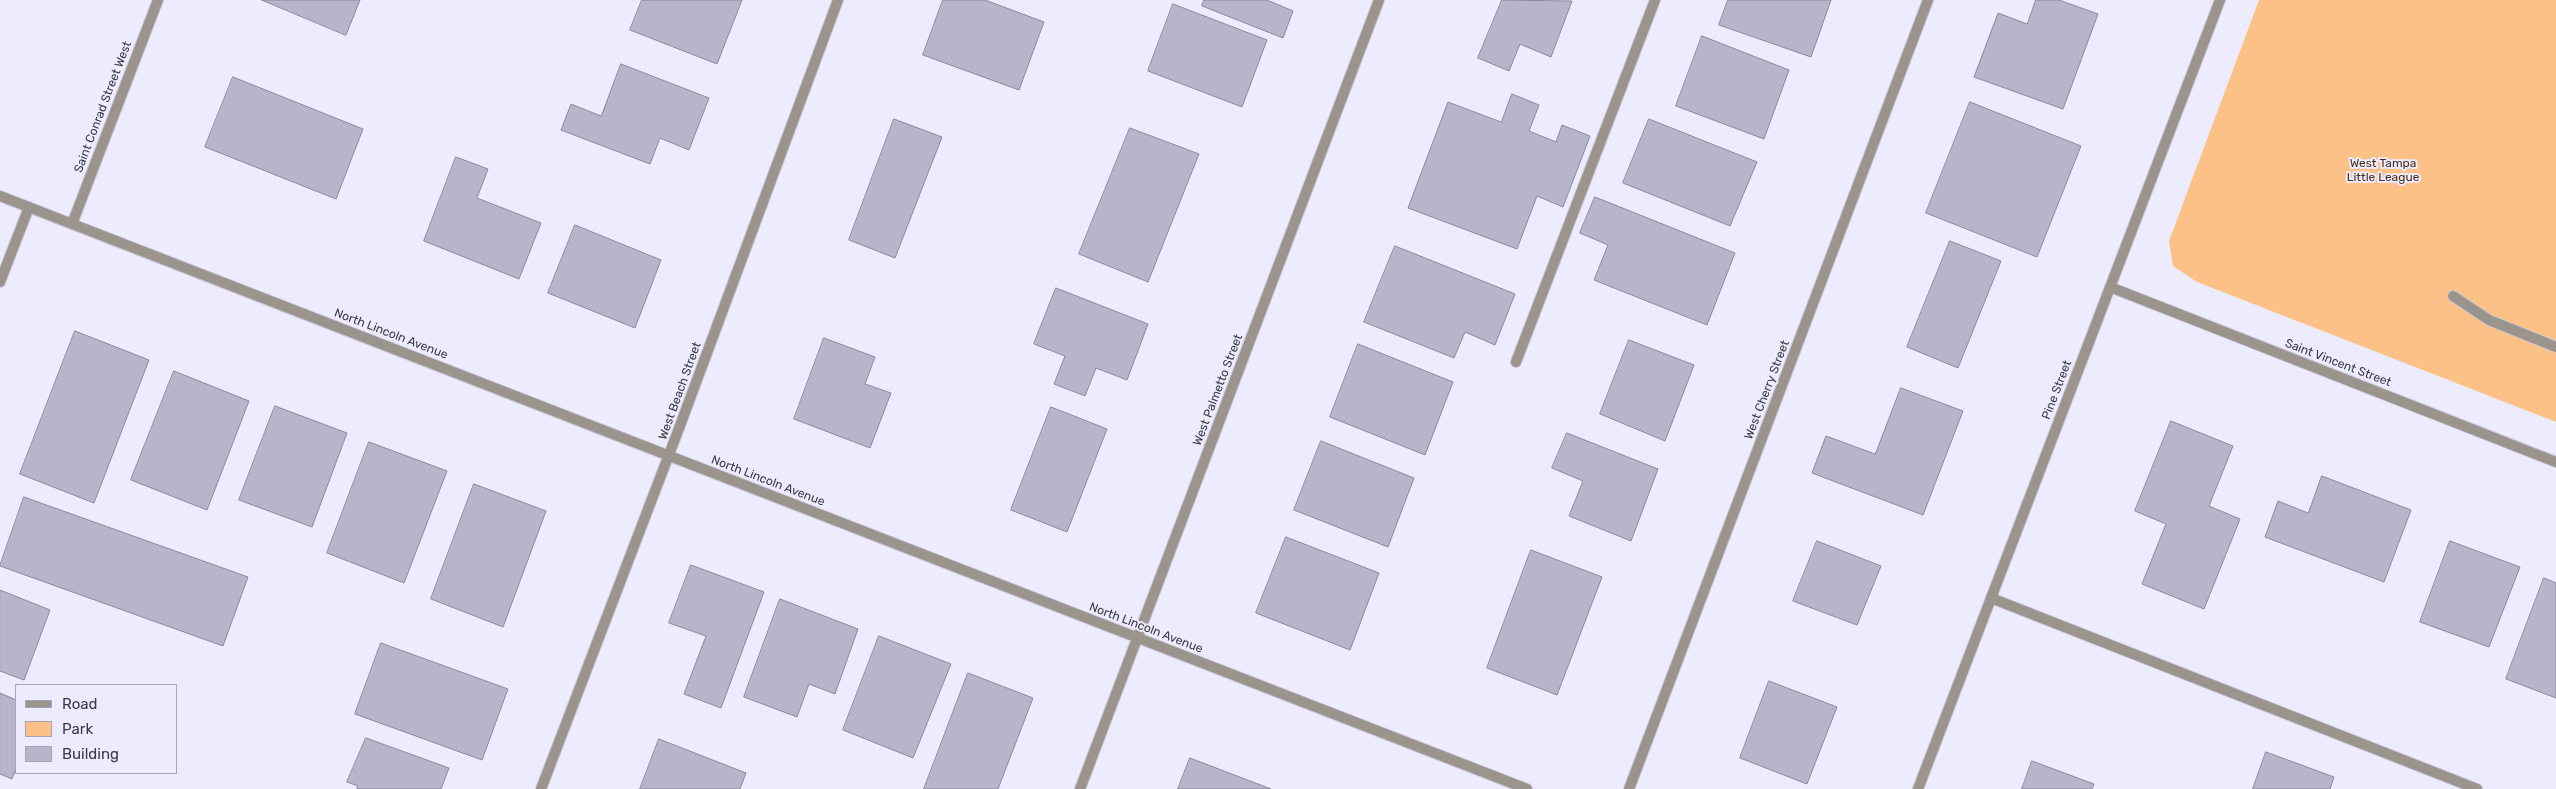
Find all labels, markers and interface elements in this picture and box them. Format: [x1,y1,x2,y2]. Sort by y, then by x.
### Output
street label: Saint Conrad Street West [71,39,135,175]
park label: West Tampa Little League [2347,157,2419,185]
street label: North Lincoln Avenue [332,306,450,362]
street label: West Palmetto Street [1190,332,1246,448]
street label: Saint Vincent Street [2283,336,2393,390]
street label: West Cherry Street [1741,338,1793,442]
street label: West Beach Street [656,340,704,442]
street label: Pine Street [2039,358,2075,422]
street label: North Lincoln Avenue [709,453,827,509]
street label: North Lincoln Avenue [1087,600,1205,656]
legend [15,684,178,774]
text: Road [62,695,98,713]
text: Park [62,720,93,738]
text: Building [62,745,119,763]

